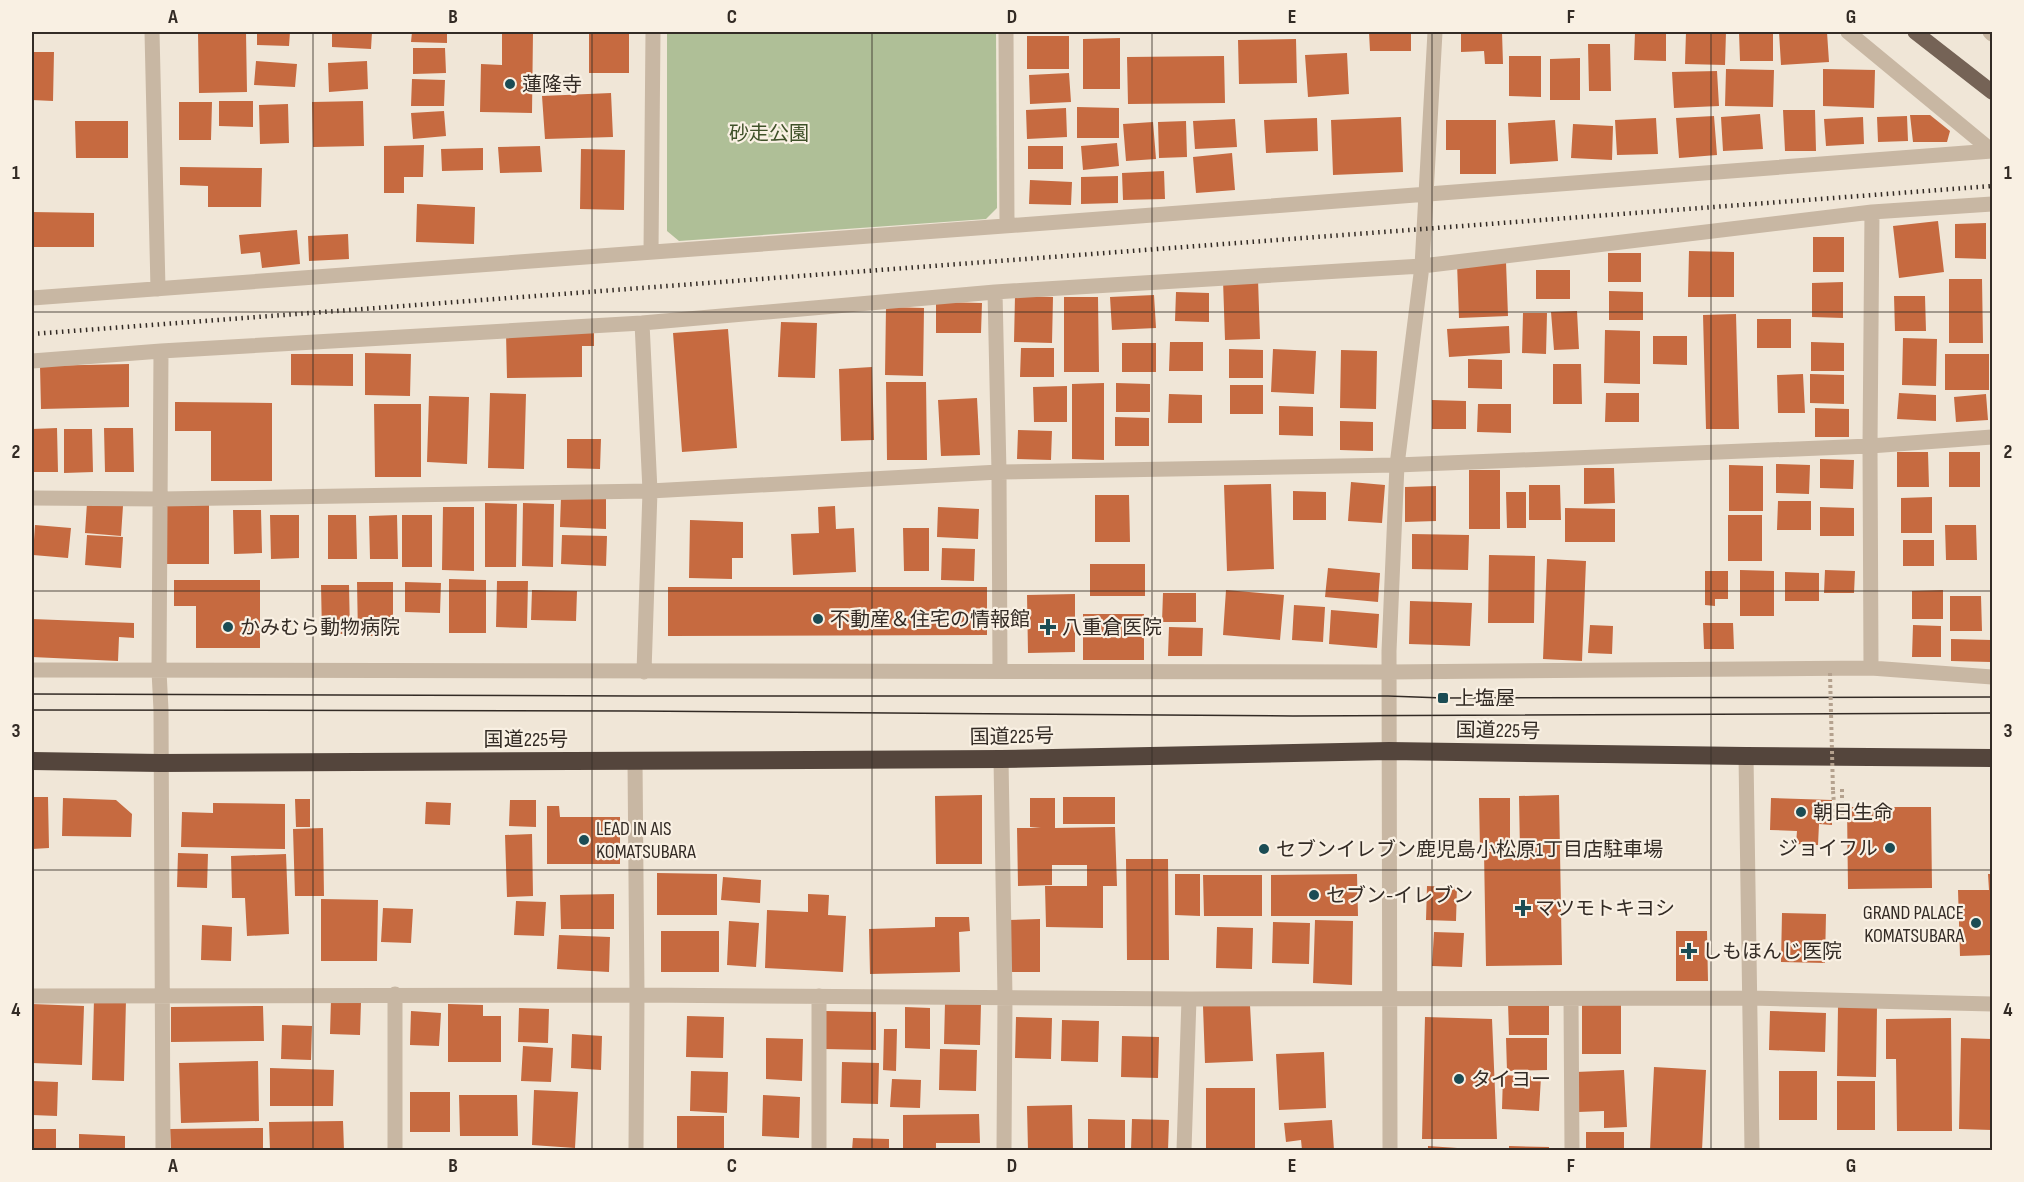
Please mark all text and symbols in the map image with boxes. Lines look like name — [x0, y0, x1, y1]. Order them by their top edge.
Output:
text: A — [167, 5, 178, 29]
text: B — [448, 5, 458, 29]
text: C — [727, 5, 737, 29]
text: D — [1007, 5, 1017, 29]
text: E — [1288, 5, 1296, 29]
text: F — [1567, 5, 1575, 29]
text: G — [1846, 5, 1856, 29]
place label: 蓮隆寺 — [522, 73, 582, 97]
marker: 蓮隆寺 — [503, 77, 517, 91]
park label: 砂走公園 — [729, 122, 809, 146]
text: 1 — [12, 161, 20, 185]
text: 1 — [2004, 161, 2012, 185]
text: 2 — [12, 440, 20, 464]
text: 2 — [2004, 440, 2012, 464]
place label: 不動産＆住宅の情報館 — [830, 608, 1030, 632]
marker: 不動産＆住宅の情報館 — [811, 612, 825, 626]
place label: かみむら動物病院 — [240, 616, 400, 640]
place label: 八重倉医院 — [1062, 616, 1162, 640]
marker: 八重倉医院 — [1039, 618, 1057, 636]
marker: かみむら動物病院 — [221, 620, 235, 634]
place label: 上塩屋 — [1455, 687, 1515, 711]
marker: 上塩屋 — [1436, 691, 1450, 705]
street label: 国道225号 — [1456, 718, 1540, 744]
text: 3 — [12, 719, 21, 743]
text: 3 — [2004, 719, 2013, 743]
street label: 国道225号 — [970, 724, 1054, 750]
street label: 国道225号 — [484, 728, 568, 752]
place label: 朝日生命 — [1813, 801, 1893, 825]
marker: 朝日生命 — [1794, 805, 1808, 819]
place label: LEAD IN AIS KOMATSUBARA — [596, 817, 696, 864]
marker: LEAD IN AIS KOMATSUBARA — [577, 833, 591, 847]
place label: ジョイフル — [1778, 837, 1878, 861]
place label: セブンイレブン鹿児島小松原1丁目店駐車場 — [1276, 838, 1663, 862]
marker: ジョイフル — [1883, 841, 1897, 855]
marker: セブンイレブン鹿児島小松原1丁目店駐車場 — [1257, 842, 1271, 856]
place label: セブン-イレブン — [1326, 884, 1473, 908]
marker: セブン-イレブン — [1307, 888, 1321, 902]
place label: マツモトキヨシ — [1535, 897, 1675, 921]
marker: マツモトキヨシ — [1516, 901, 1530, 915]
place label: GRAND PALACE KOMATSUBARA — [1863, 901, 1964, 948]
marker: GRAND PALACE KOMATSUBARA — [1969, 916, 1983, 930]
place label: しもほんじ医院 — [1702, 940, 1842, 964]
marker: しもほんじ医院 — [1680, 942, 1698, 960]
text: 4 — [11, 998, 21, 1022]
text: 4 — [2003, 998, 2013, 1022]
place label: タイヨー — [1471, 1068, 1551, 1092]
marker: タイヨー — [1452, 1072, 1466, 1086]
text: A — [167, 1154, 178, 1178]
text: B — [448, 1154, 458, 1178]
text: C — [727, 1154, 737, 1178]
text: D — [1007, 1154, 1017, 1178]
text: E — [1288, 1154, 1296, 1178]
text: F — [1567, 1154, 1575, 1178]
text: G — [1846, 1154, 1856, 1178]

